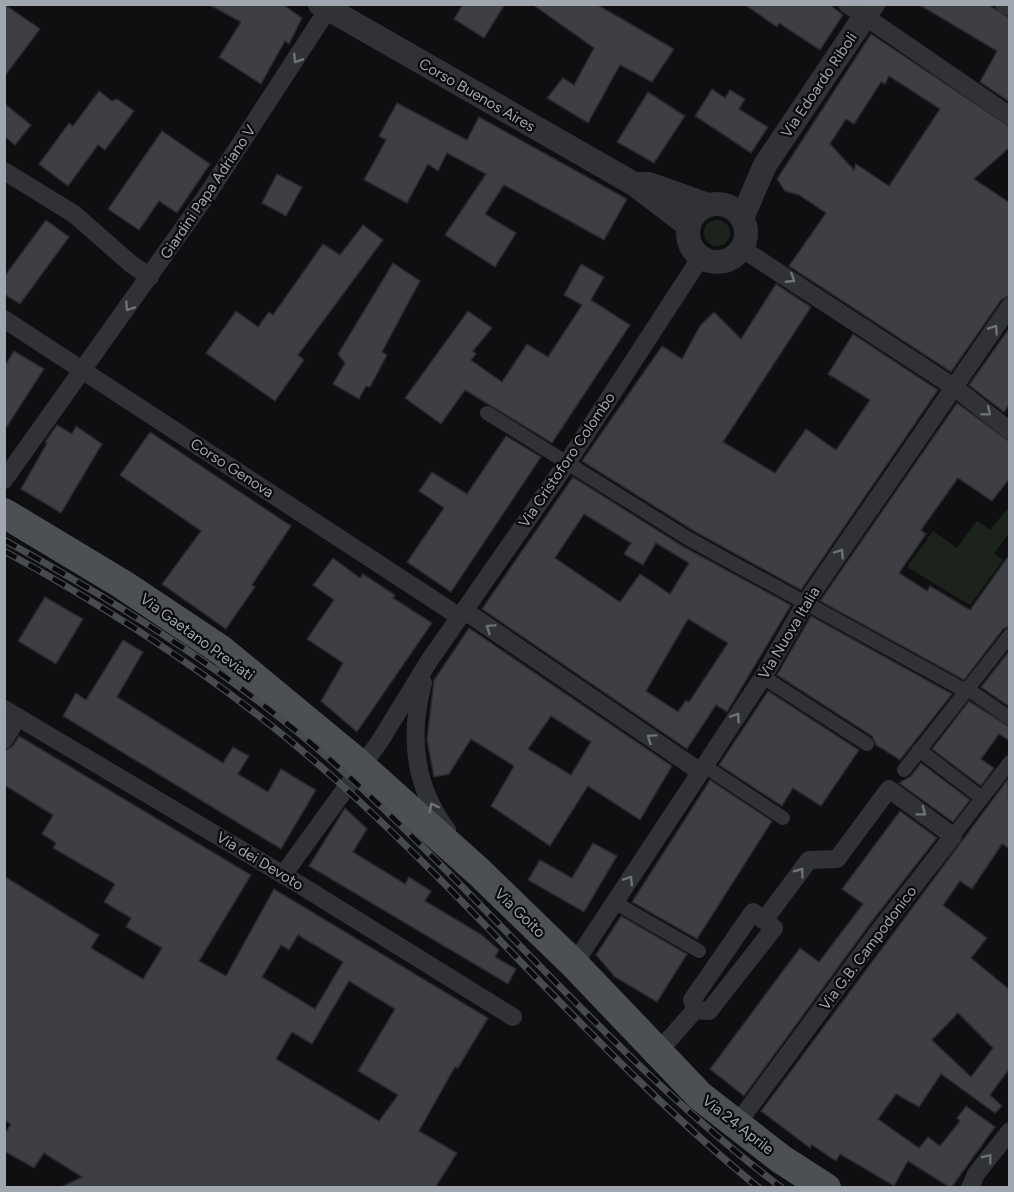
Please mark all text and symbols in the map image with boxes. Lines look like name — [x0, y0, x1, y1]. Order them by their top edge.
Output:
street label: Via Edoardo Riboli — [777, 29, 861, 141]
one-way arrow — [293, 52, 304, 63]
street label: Corso Buenos Aires — [416, 54, 538, 136]
street label: Giardini Papa Adriano V — [156, 121, 260, 263]
one-way arrow — [785, 271, 796, 282]
one-way arrow — [125, 300, 136, 311]
one-way arrow — [987, 325, 998, 336]
street label: Via Cristoforo Colombo — [515, 389, 619, 531]
one-way arrow — [980, 405, 991, 416]
street label: Corso Genova — [187, 434, 277, 502]
one-way arrow — [833, 548, 844, 559]
street label: Via Nuova Italia — [754, 584, 824, 682]
street label: Via Gaetano Previati — [137, 590, 257, 684]
one-way arrow — [486, 624, 497, 635]
one-way arrow — [729, 713, 740, 724]
one-way arrow — [646, 734, 657, 745]
one-way arrow — [428, 803, 440, 814]
one-way arrow — [915, 805, 926, 816]
street label: Via dei Devoto — [213, 828, 307, 894]
one-way arrow — [792, 868, 803, 879]
one-way arrow — [622, 876, 633, 887]
street label: Via G.B. Campodonico — [815, 882, 921, 1014]
street label: Via Goito — [491, 885, 549, 942]
street label: Via 24 Aprile — [699, 1092, 777, 1158]
one-way arrow — [980, 1154, 991, 1165]

